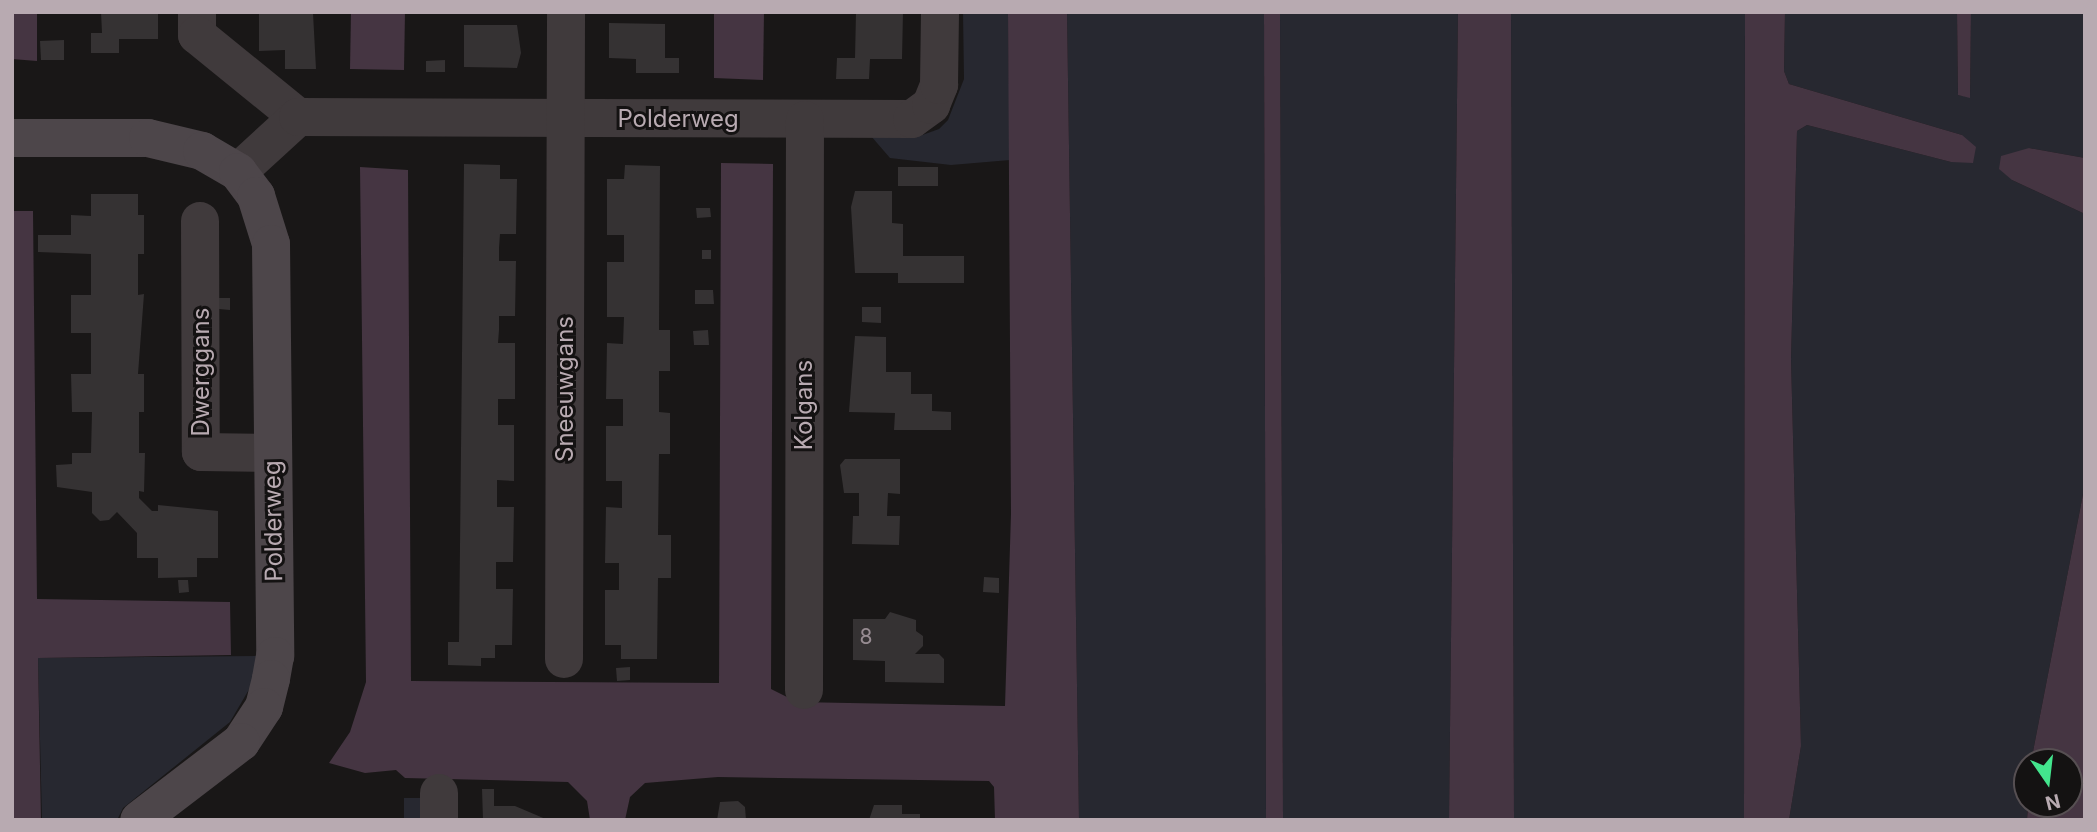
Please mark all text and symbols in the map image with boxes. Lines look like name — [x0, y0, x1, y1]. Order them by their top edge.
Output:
street label: Polderweg — [617, 105, 739, 133]
street label: Dwerggans — [187, 308, 215, 436]
street label: Sneeuwgans — [551, 316, 579, 462]
street label: Kolgans — [790, 360, 818, 450]
street label: Polderweg — [258, 460, 288, 582]
house number: 8 — [860, 624, 872, 650]
north arrow — [2013, 748, 2083, 818]
text: N — [2043, 789, 2063, 815]

